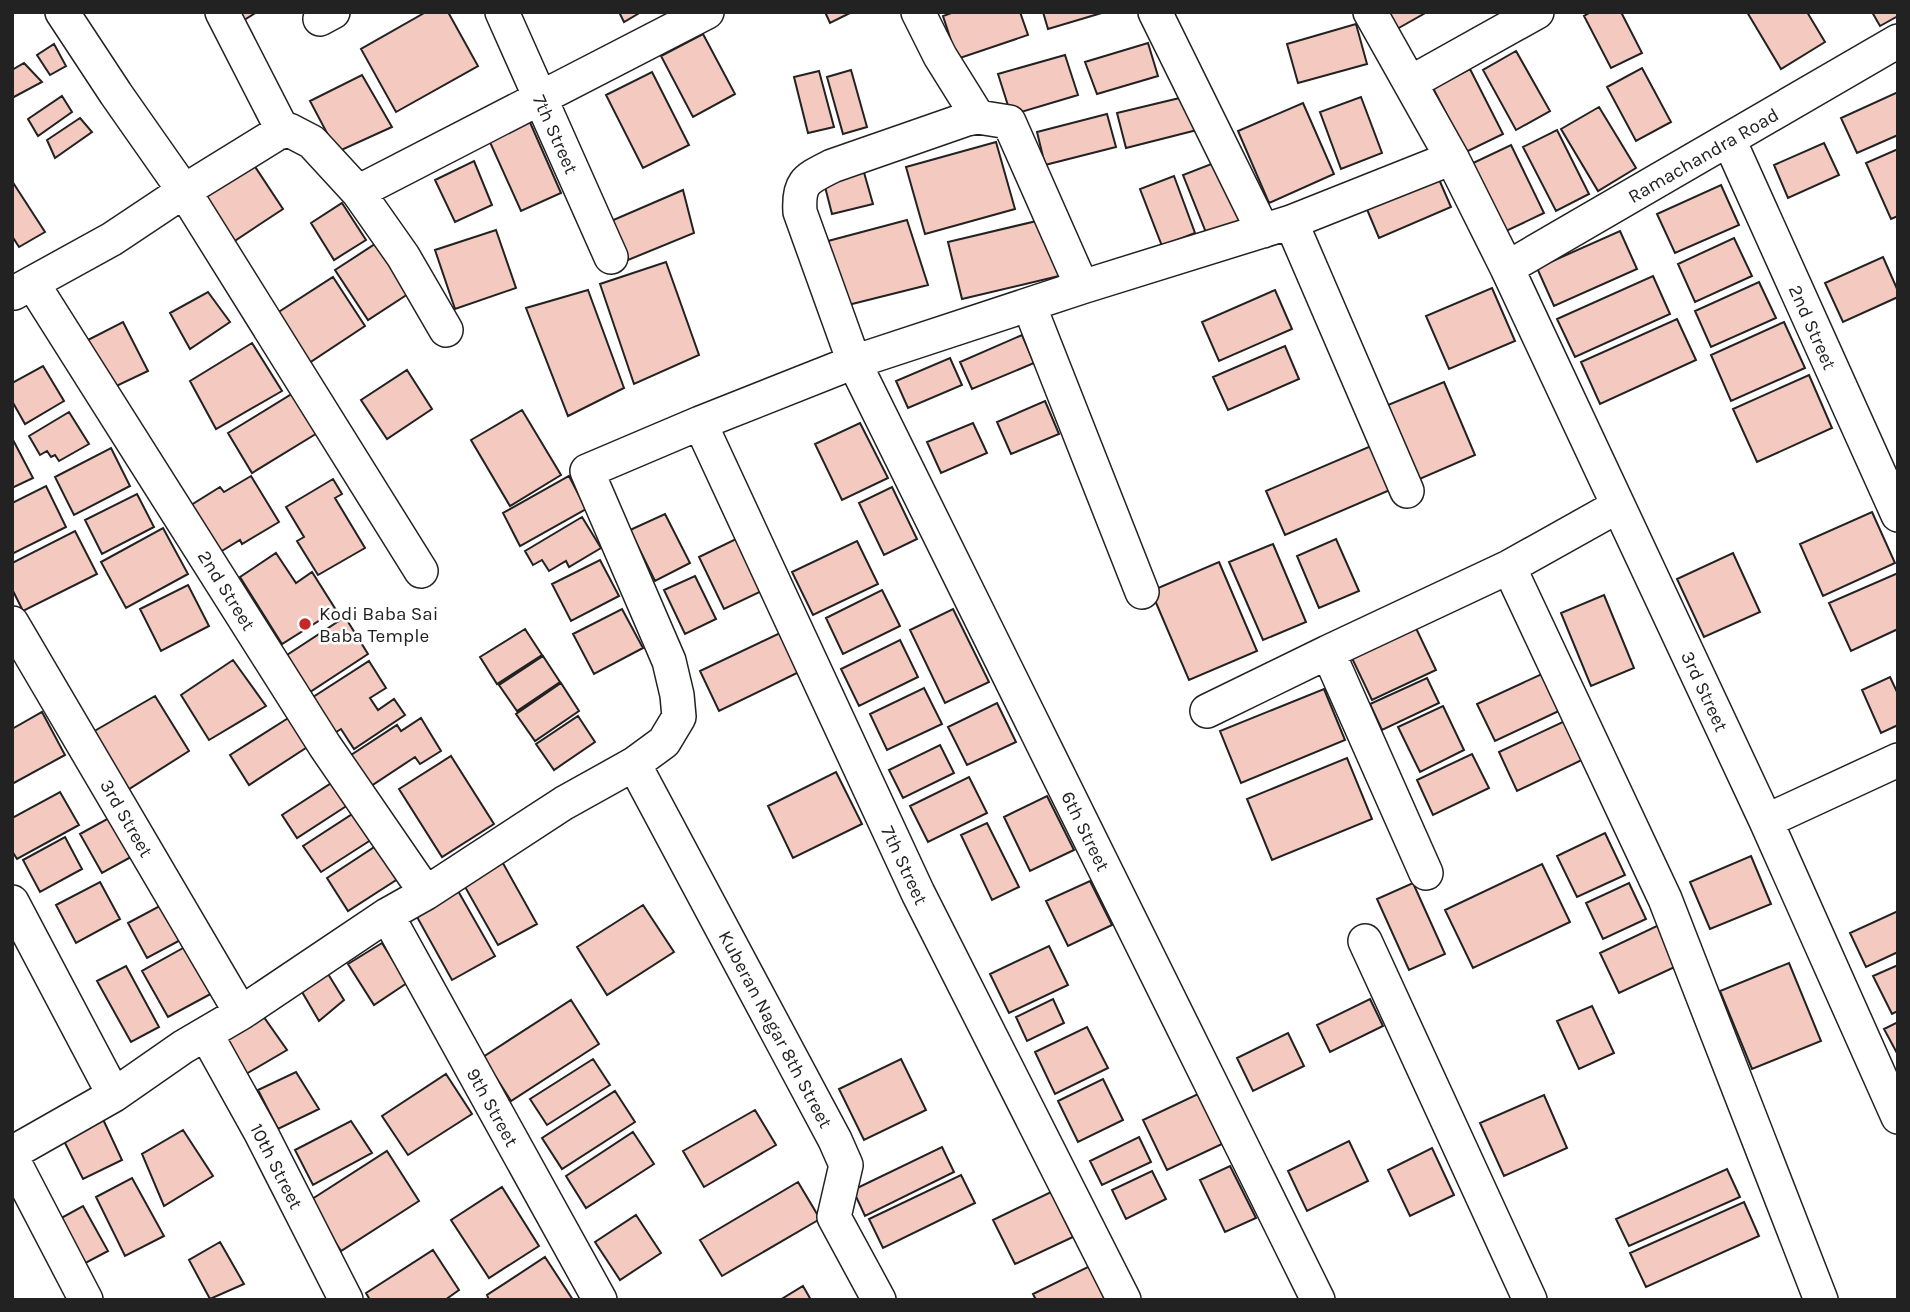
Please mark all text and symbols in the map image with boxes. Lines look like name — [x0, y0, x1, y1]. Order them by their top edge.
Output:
street label: 7th Street — [528, 91, 582, 177]
street label: Ramachandra Road — [1624, 104, 1783, 208]
street label: 2nd Street — [1784, 282, 1841, 373]
street label: 2nd Street — [193, 546, 259, 635]
place label: Kodi Baba Sai Baba Temple — [319, 603, 438, 647]
marker: Kodi Baba Sai Baba Temple — [297, 616, 313, 632]
street label: 3rd Street — [1676, 648, 1732, 735]
street label: 3rd Street — [95, 776, 157, 861]
street label: 6th Street — [1056, 788, 1114, 875]
street label: 7th Street — [876, 823, 932, 908]
street label: Kuberan Nagar 8th Street — [714, 927, 837, 1132]
street label: 9th Street — [462, 1064, 523, 1151]
street label: 10th Street — [245, 1120, 307, 1213]

